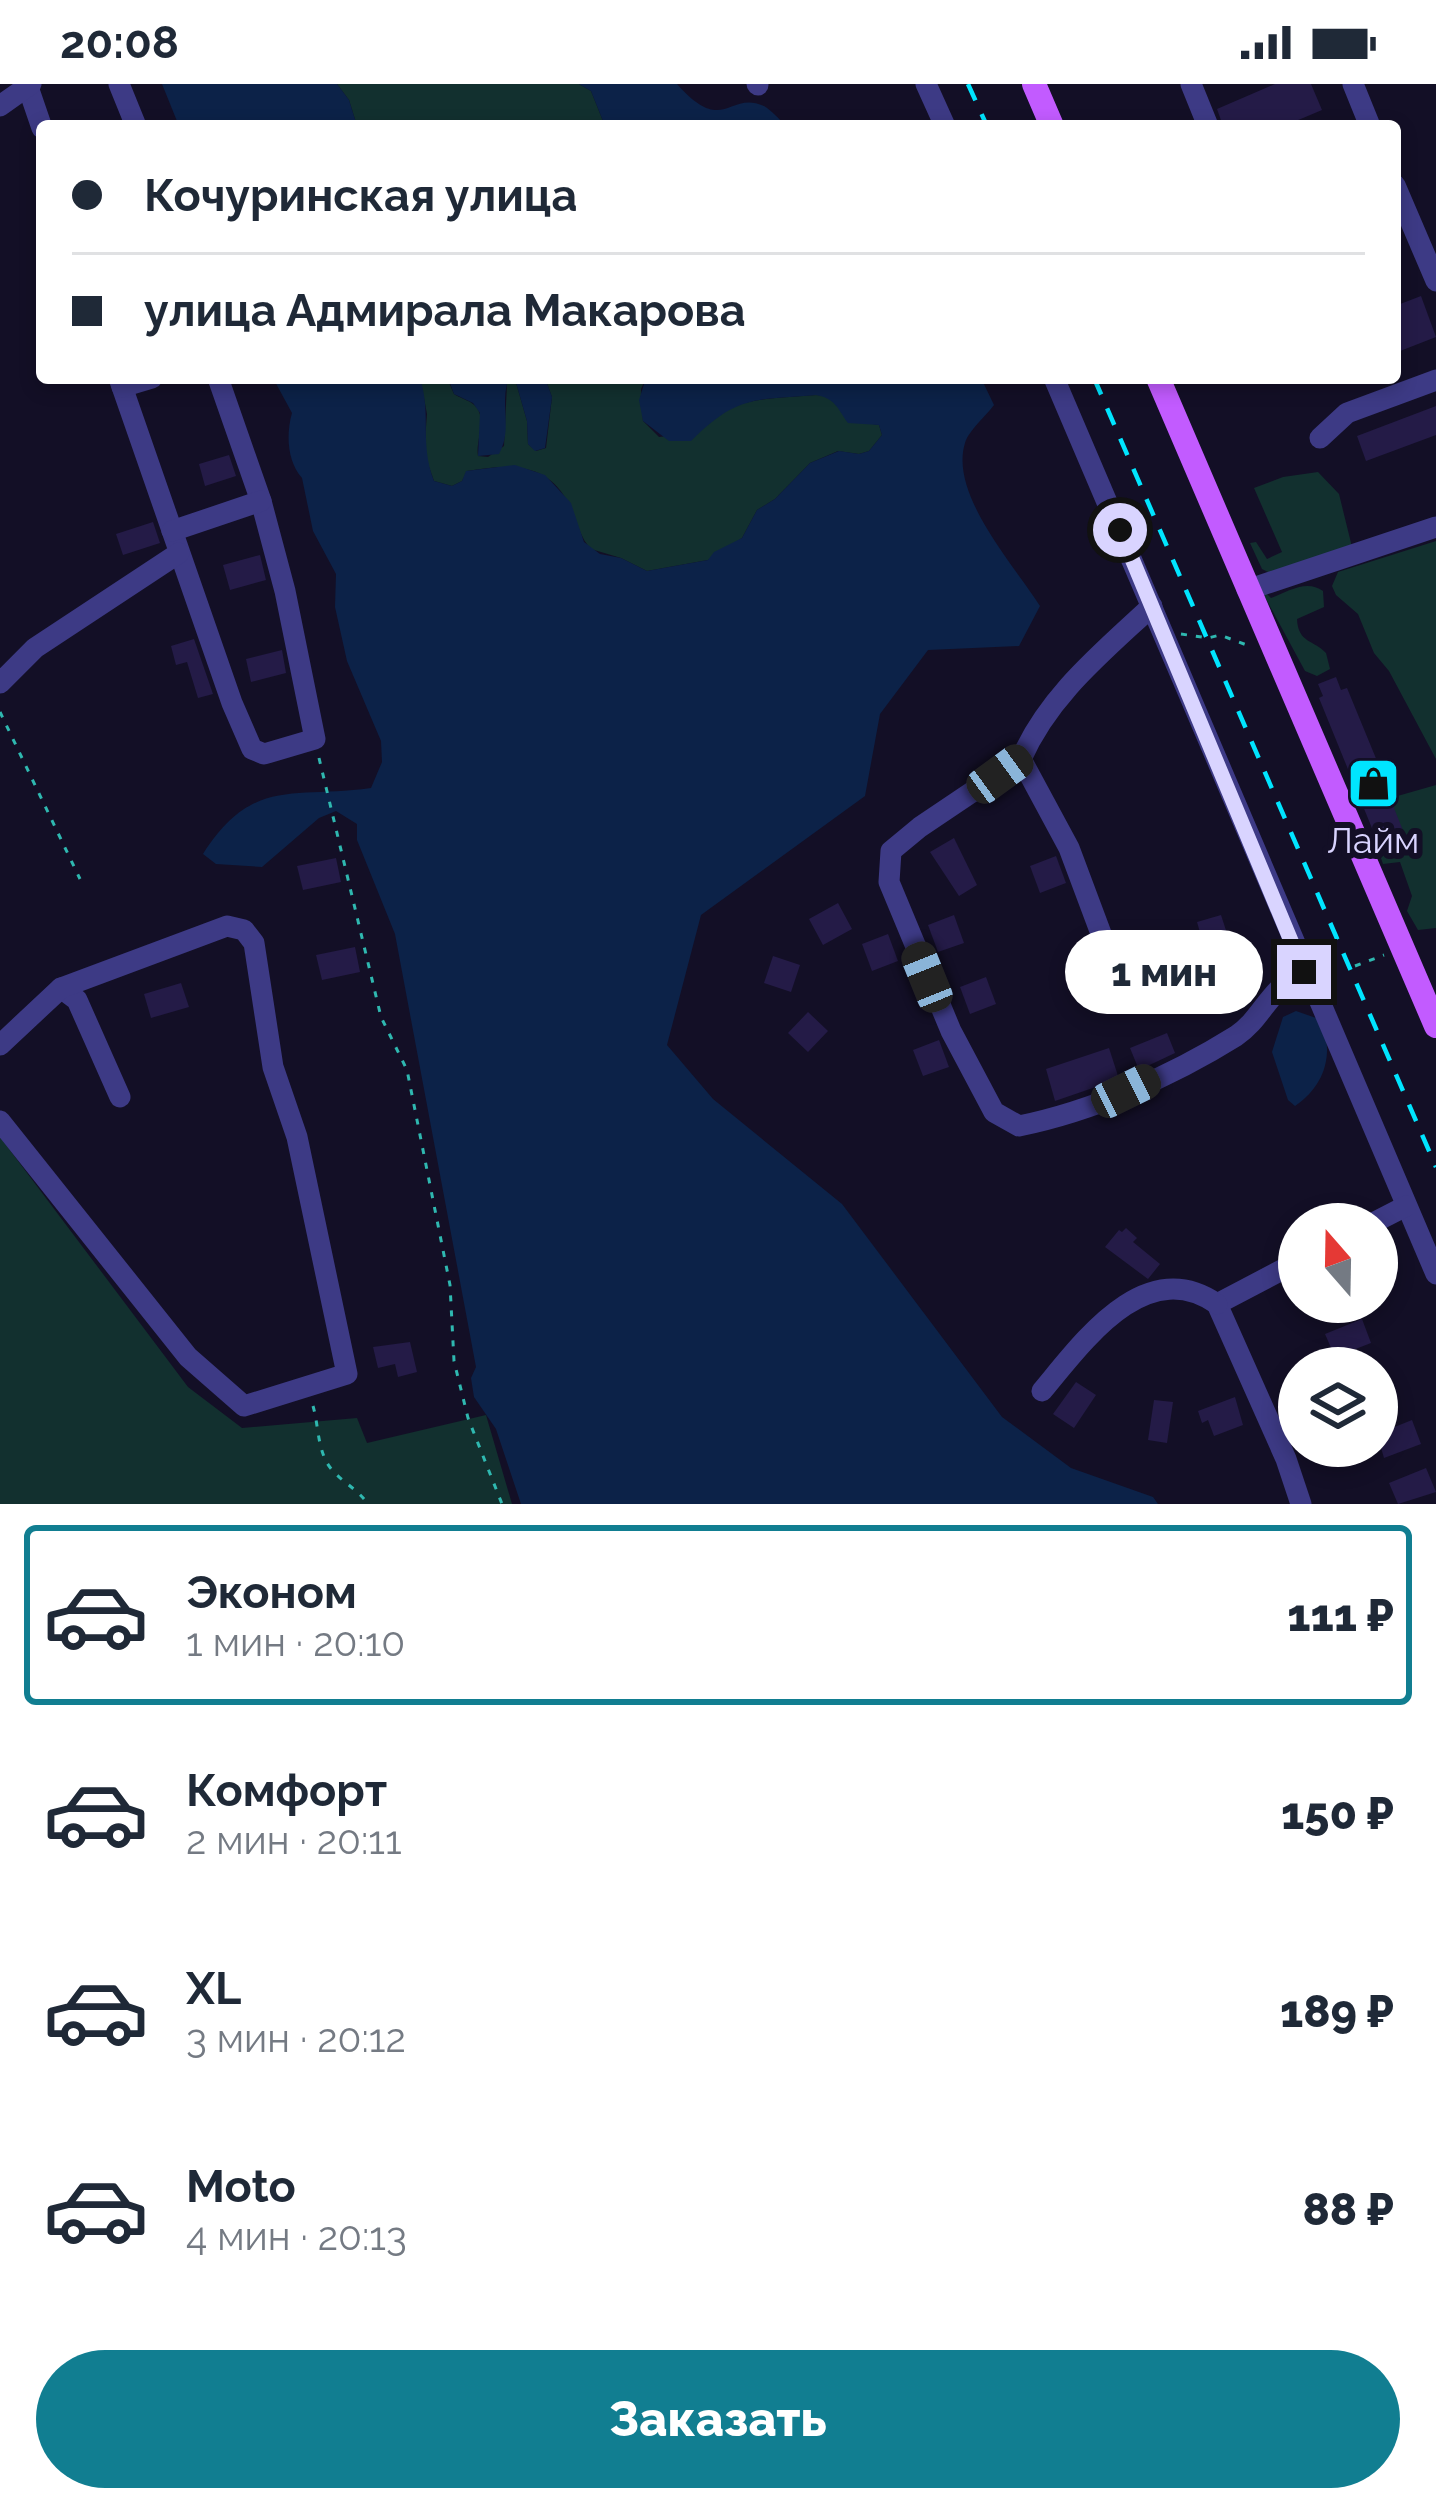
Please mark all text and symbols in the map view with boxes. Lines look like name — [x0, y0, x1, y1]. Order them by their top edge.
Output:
text: 20:08 — [60, 16, 179, 69]
text: Кочуринская улица — [144, 169, 577, 222]
text: улица Адмирала Макарова — [144, 284, 746, 337]
route start — [1093, 503, 1147, 557]
car — [960, 738, 1040, 810]
shop icon: Лайм — [1345, 756, 1401, 812]
place label: Лайм — [1327, 819, 1419, 861]
callout: 1 мин — [1064, 930, 1262, 1014]
car — [897, 937, 957, 1017]
route end — [1277, 945, 1331, 999]
text: 1 мин — [1111, 949, 1217, 995]
car — [1086, 1059, 1166, 1123]
north arrow — [1278, 1203, 1398, 1323]
map controls — [1278, 1203, 1398, 1467]
button: layers — [1278, 1347, 1398, 1467]
icon: car — [42, 1561, 150, 1669]
text: Эконом — [186, 1566, 357, 1619]
text: 111 ₽ — [1287, 1589, 1394, 1642]
text: 1 мин · 20:10 — [186, 1619, 405, 1665]
icon: car — [42, 1759, 150, 1867]
text: Комфорт — [186, 1764, 387, 1817]
text: 150 ₽ — [1281, 1787, 1394, 1840]
text: 2 мин · 20:11 — [186, 1817, 402, 1863]
icon: car — [42, 1957, 150, 2065]
text: XL — [186, 1962, 241, 2015]
text: 189 ₽ — [1280, 1985, 1394, 2038]
text: 3 мин · 20:12 — [186, 2015, 406, 2061]
icon: car — [42, 2155, 150, 2263]
text: Moto — [186, 2160, 296, 2213]
text: 88 ₽ — [1302, 2183, 1394, 2236]
text: 4 мин · 20:13 — [186, 2213, 407, 2259]
button: Заказать — [36, 2350, 1400, 2488]

